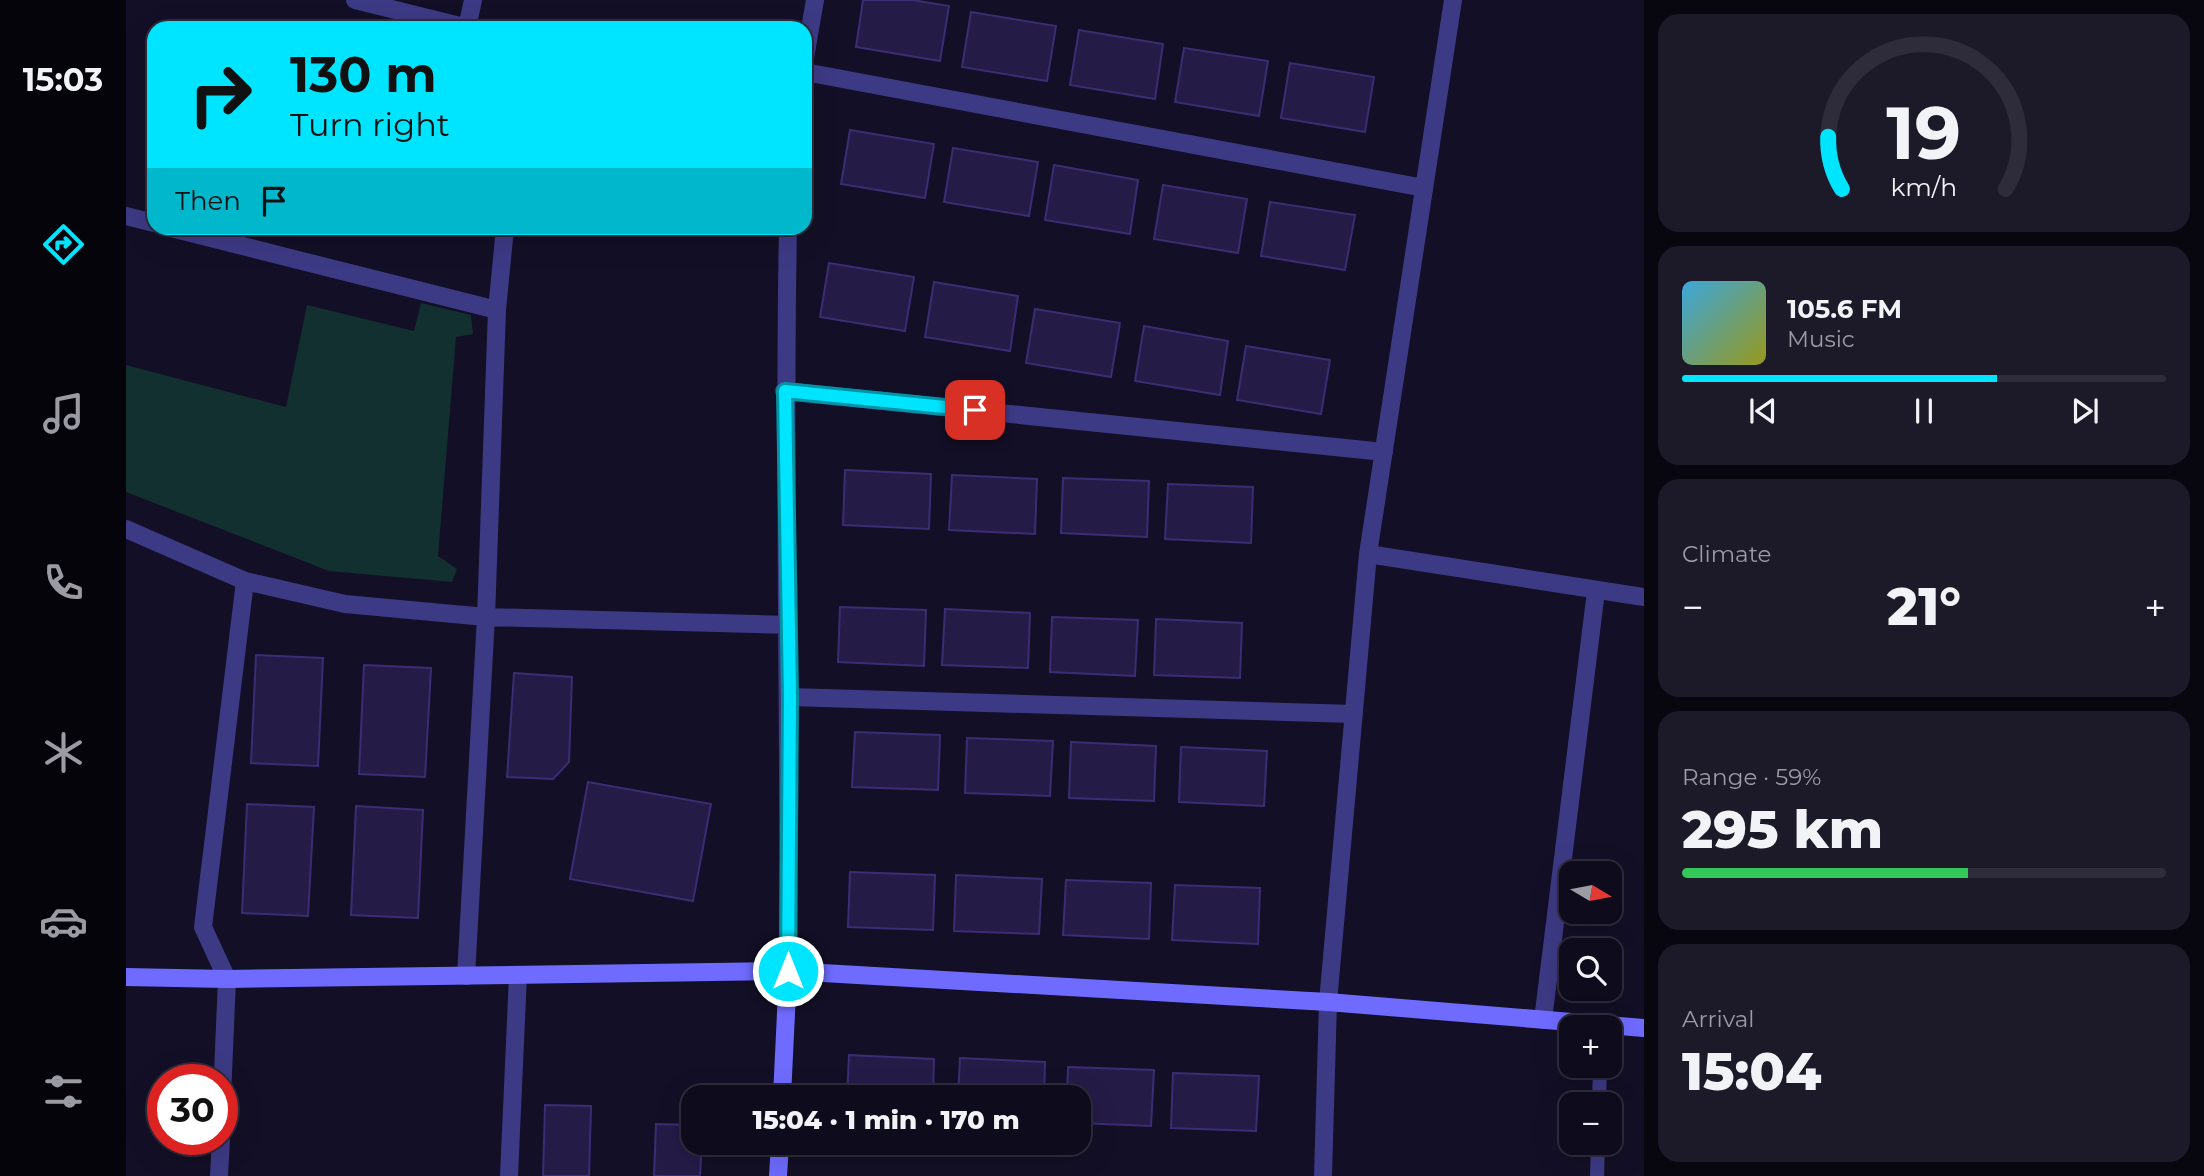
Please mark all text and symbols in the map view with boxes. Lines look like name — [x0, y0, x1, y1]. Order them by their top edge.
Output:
text: 130 m — [290, 45, 437, 104]
icon: right — [175, 49, 266, 140]
text: 15:03 — [23, 60, 103, 99]
text: 19 — [1887, 90, 1961, 178]
text: Turn right — [290, 105, 450, 144]
text: km/h — [1891, 172, 1957, 202]
icon: arrive — [255, 182, 293, 220]
text: Then — [175, 185, 241, 217]
icon: directions — [39, 220, 88, 269]
text: 105.6 FM — [1787, 293, 1902, 325]
text: Music — [1787, 325, 1855, 353]
pin — [945, 380, 1005, 440]
icon: music — [39, 389, 88, 438]
icon: arrive — [956, 391, 994, 429]
icon: previous — [1744, 392, 1782, 430]
icon: pause — [1905, 392, 1943, 430]
icon: next — [2066, 392, 2104, 430]
text: Climate — [1682, 540, 1771, 568]
icon: phone — [39, 558, 88, 607]
text: 21° — [1887, 575, 1961, 638]
text: − — [1682, 584, 1704, 631]
text: + — [2144, 584, 2166, 631]
icon: climate — [39, 728, 88, 777]
text: Range · 59% — [1682, 763, 1821, 791]
text: 295 km — [1682, 798, 1883, 861]
north arrow — [1559, 861, 1622, 924]
map controls — [1559, 861, 1622, 1155]
icon: car — [39, 897, 88, 946]
position arrow — [751, 934, 825, 1008]
button: search — [1559, 938, 1622, 1001]
text: Arrival — [1682, 1005, 1755, 1033]
button: + — [1559, 1015, 1622, 1078]
text: 15:04 — [1682, 1040, 1821, 1103]
speed limit sign: 30 — [147, 1064, 238, 1155]
icon: filters — [39, 1067, 88, 1116]
button: − — [1559, 1092, 1622, 1155]
text: 15:04 · 1 min · 170 m — [752, 1104, 1020, 1136]

